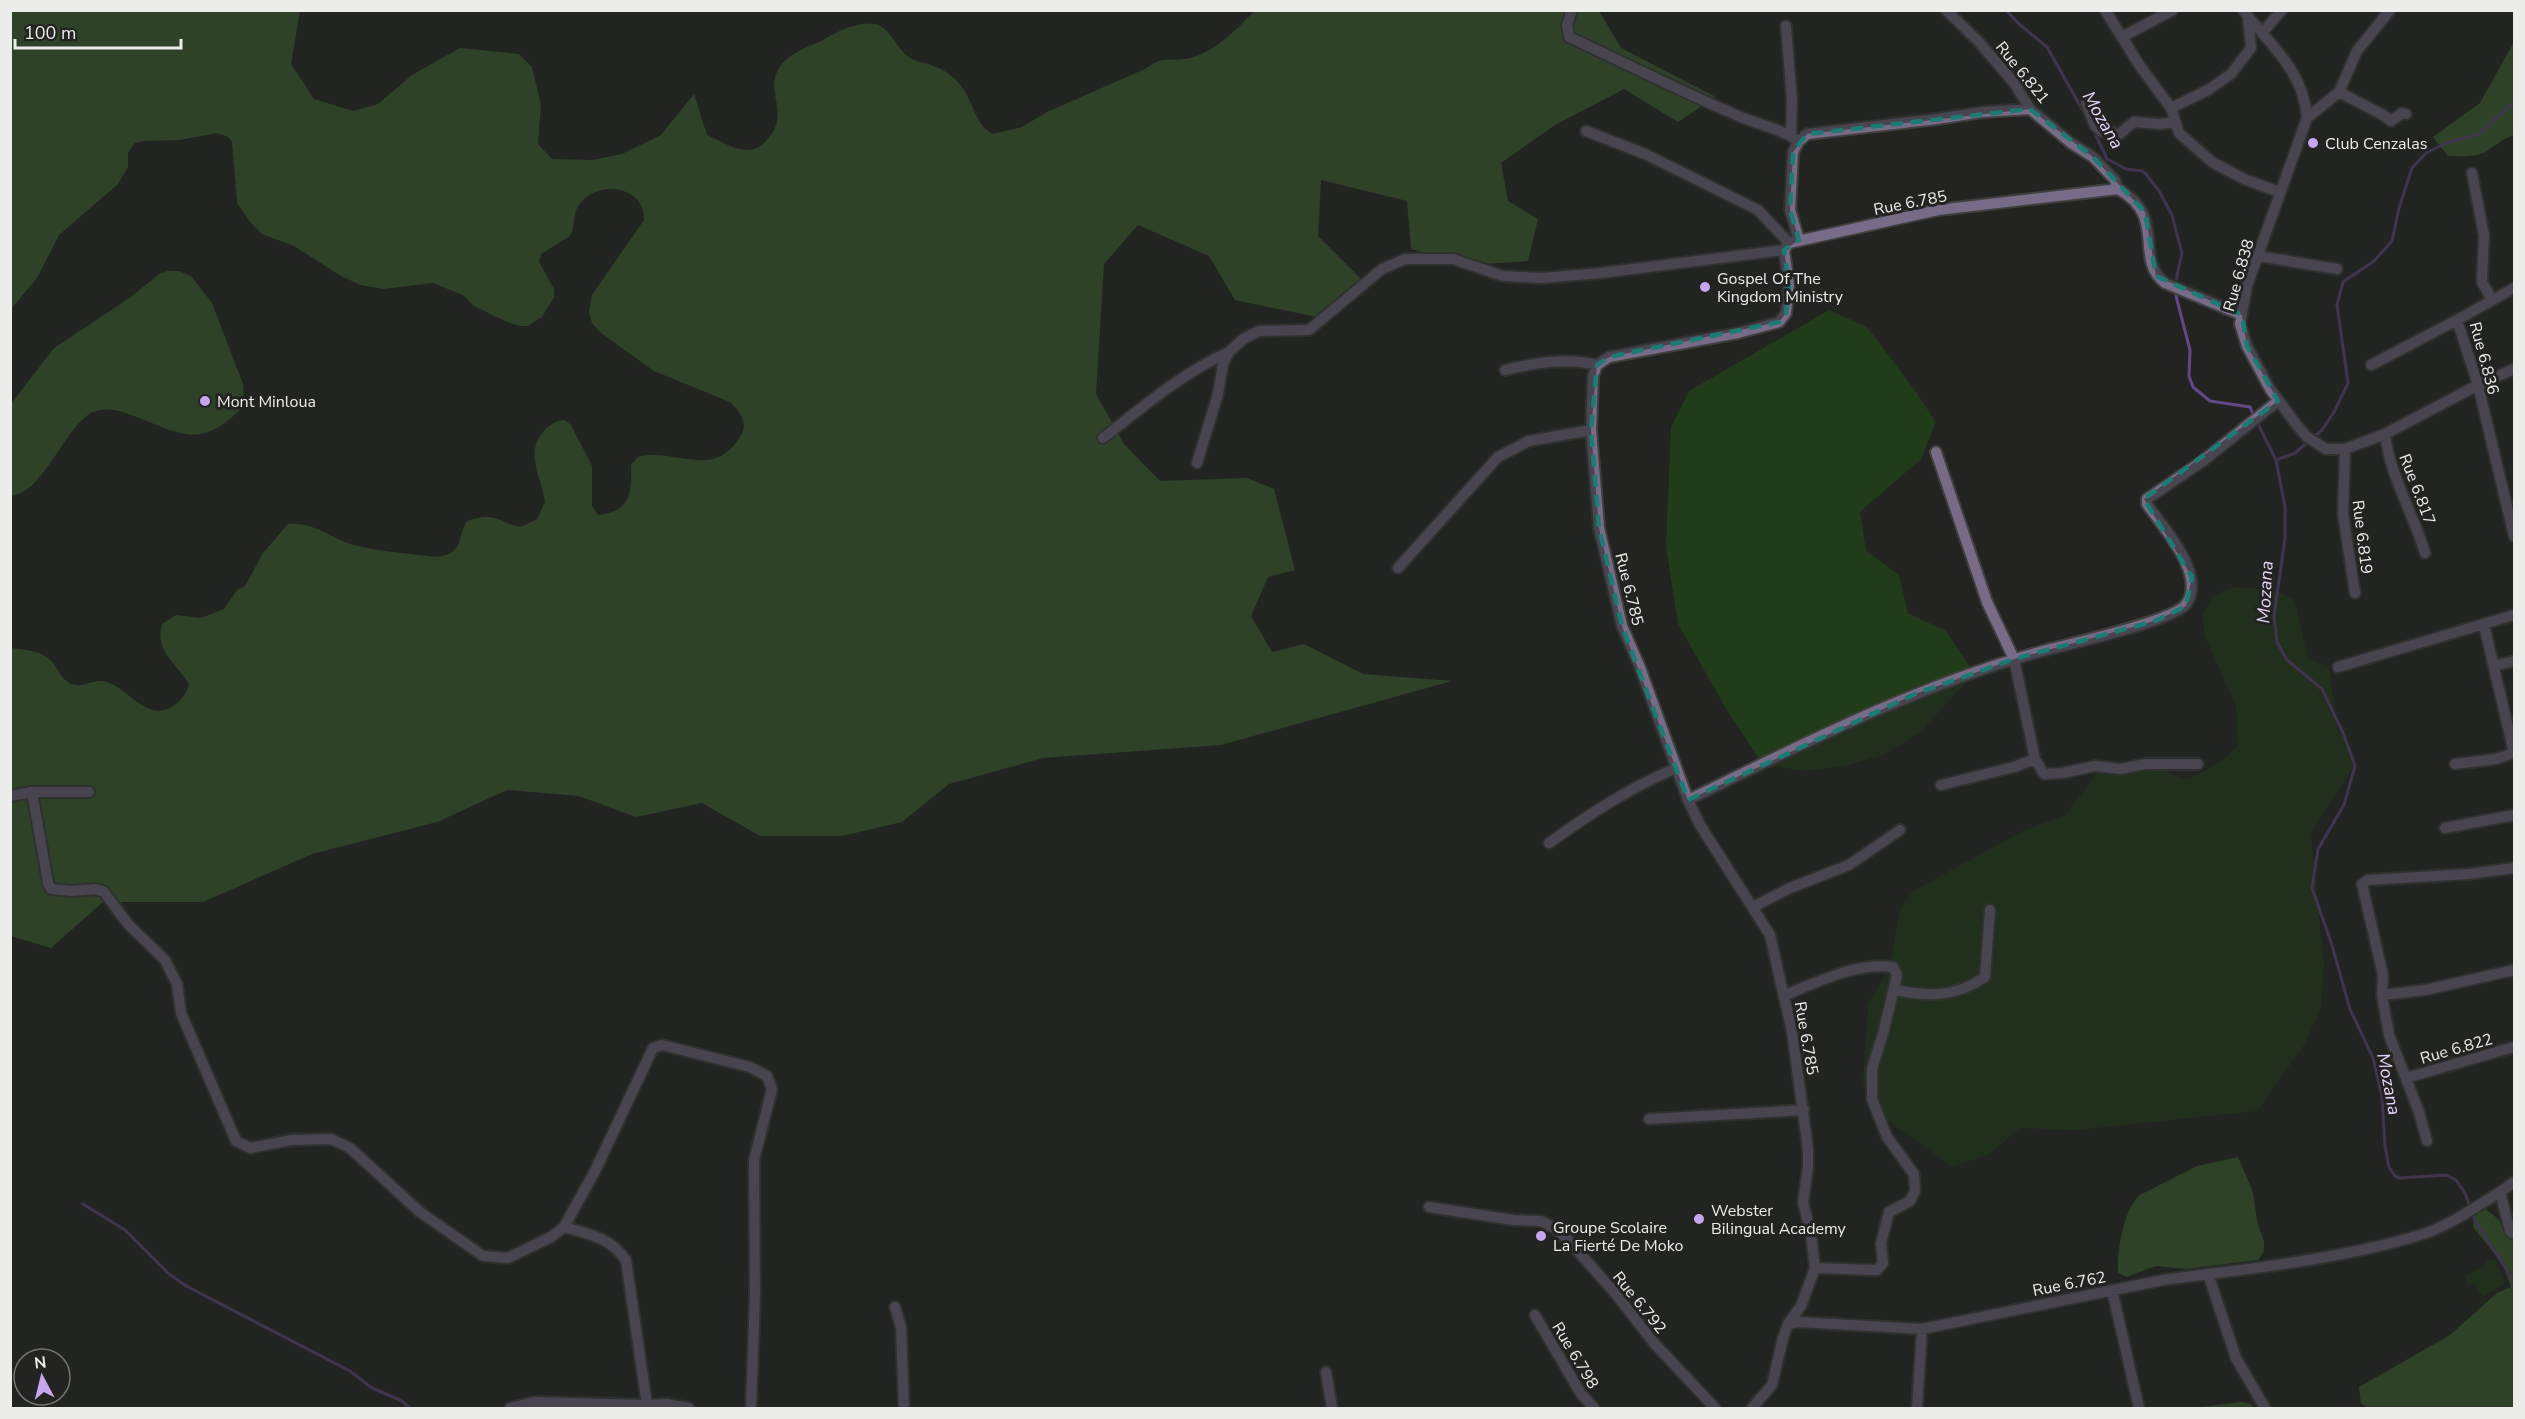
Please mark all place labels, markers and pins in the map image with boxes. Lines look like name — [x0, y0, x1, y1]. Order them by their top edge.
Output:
place label: Club Cenzalas — [2325, 133, 2427, 155]
marker: Club Cenzalas — [2306, 136, 2320, 150]
place label: Gospel Of The Kingdom Ministry — [1717, 268, 1844, 308]
marker: Gospel Of The Kingdom Ministry — [1698, 280, 1712, 294]
place label: Mont Minloua — [217, 391, 316, 413]
marker: Mont Minloua — [198, 394, 212, 408]
place label: Webster Bilingual Academy — [1711, 1200, 1847, 1240]
marker: Webster Bilingual Academy — [1692, 1212, 1706, 1226]
place label: Groupe Scolaire La Fierté De Moko — [1553, 1217, 1683, 1257]
marker: Groupe Scolaire La Fierté De Moko — [1534, 1229, 1548, 1243]

